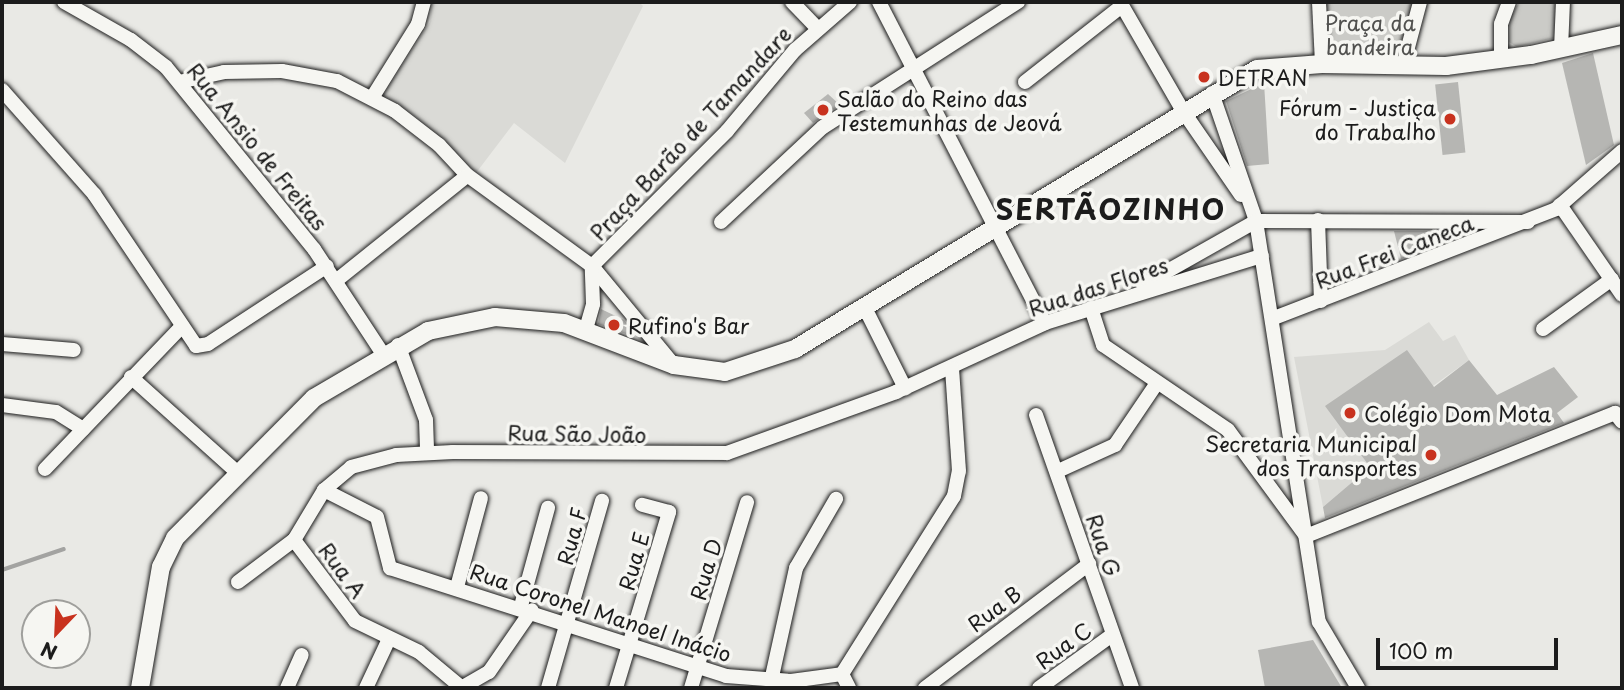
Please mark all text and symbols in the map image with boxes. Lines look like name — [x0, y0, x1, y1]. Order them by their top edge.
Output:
park label: Praça da bandeira — [1324, 9, 1416, 59]
street label: Praça Barão de Tamandare — [585, 22, 795, 244]
street label: Rua Ansio de Freitas — [182, 57, 334, 235]
place label: DETRAN — [1218, 64, 1308, 90]
marker: DETRAN — [1196, 69, 1212, 85]
place label: Salão do Reino das Testemunhas de Jeová — [837, 85, 1063, 135]
place label: Fórum - Justiça do Trabalho — [1276, 94, 1436, 144]
marker: Salão do Reino das Testemunhas de Jeová — [815, 102, 831, 118]
marker: Fórum - Justiça do Trabalho — [1442, 111, 1458, 127]
district label: SERTÃOZINHO — [997, 192, 1225, 226]
street label: Rua Frei Caneca — [1311, 209, 1477, 293]
street label: Rua das Flores — [1024, 251, 1172, 321]
place label: Rufino's Bar — [628, 312, 750, 338]
marker: Rufino's Bar — [606, 317, 622, 333]
place label: Colégio Dom Mota — [1364, 400, 1551, 426]
marker: Colégio Dom Mota — [1342, 405, 1358, 421]
street label: Rua São João — [507, 419, 647, 447]
place label: Secretaria Municipal dos Transportes — [1204, 430, 1417, 480]
marker: Secretaria Municipal dos Transportes — [1423, 447, 1439, 463]
street label: Rua F — [551, 504, 591, 568]
street label: Rua G — [1082, 510, 1126, 580]
street label: Rua E — [613, 529, 653, 593]
street label: Rua D — [684, 535, 726, 603]
street label: Rua A — [314, 537, 372, 603]
street label: Rua Coronel Manoel Inácio — [467, 558, 735, 666]
street label: Rua B — [962, 580, 1026, 636]
north arrow — [21, 599, 91, 669]
street label: Rua C — [1030, 616, 1096, 674]
scale bar — [1379, 624, 1561, 668]
text: 100 m — [1389, 634, 1453, 666]
text: N — [36, 636, 61, 667]

